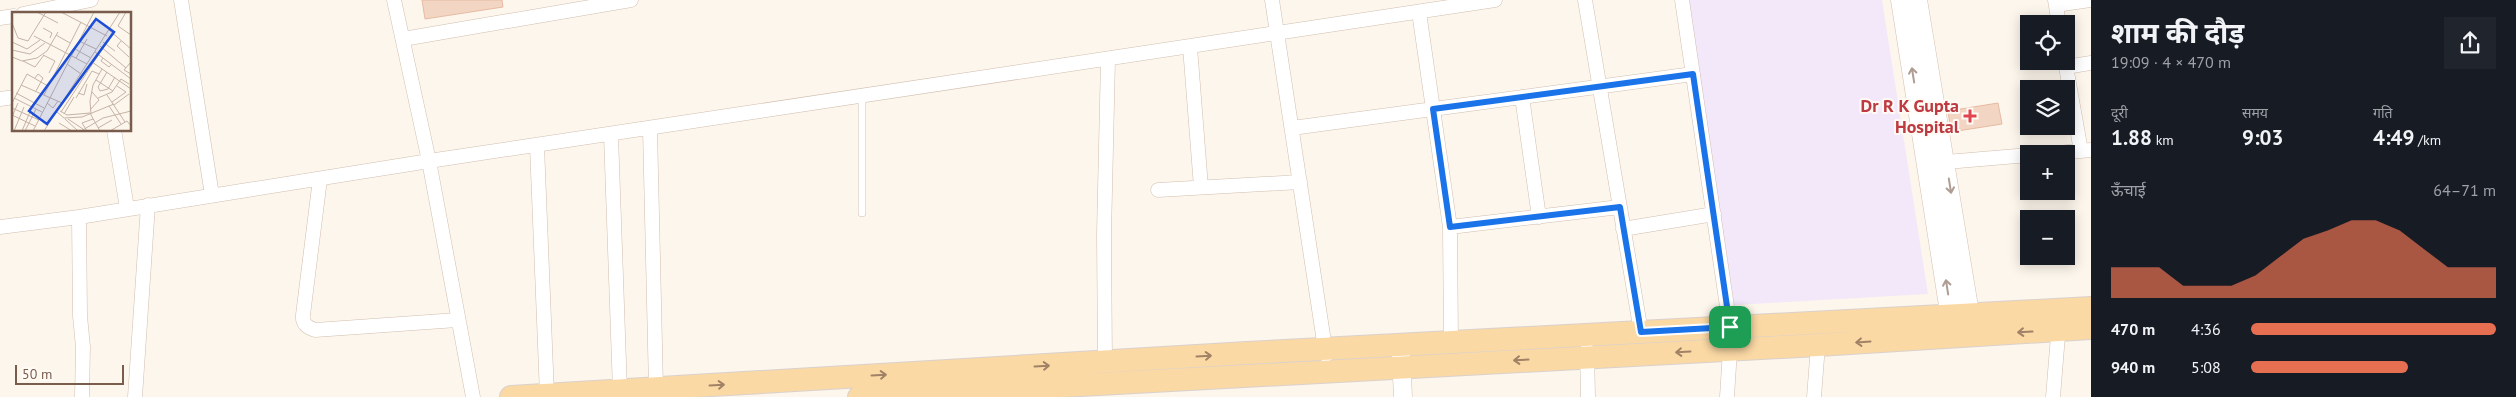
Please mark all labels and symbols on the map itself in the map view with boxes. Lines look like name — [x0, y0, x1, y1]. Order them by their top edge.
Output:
inset map — [12, 12, 131, 131]
one-way arrow — [1908, 67, 1918, 83]
place label: Dr R K Gupta Hospital — [1861, 94, 1960, 138]
marker: Dr R K Gupta Hospital — [1963, 109, 1977, 123]
one-way arrow — [1945, 178, 1955, 194]
one-way arrow — [1942, 280, 1952, 296]
pin — [1709, 306, 1751, 348]
one-way arrow — [2017, 327, 2033, 336]
one-way arrow — [1855, 337, 1871, 347]
one-way arrow — [1675, 347, 1691, 356]
one-way arrow — [1196, 351, 1212, 360]
one-way arrow — [1513, 356, 1529, 365]
one-way arrow — [1033, 361, 1049, 370]
scale bar — [15, 362, 124, 385]
one-way arrow — [871, 371, 887, 380]
one-way arrow — [709, 380, 725, 389]

